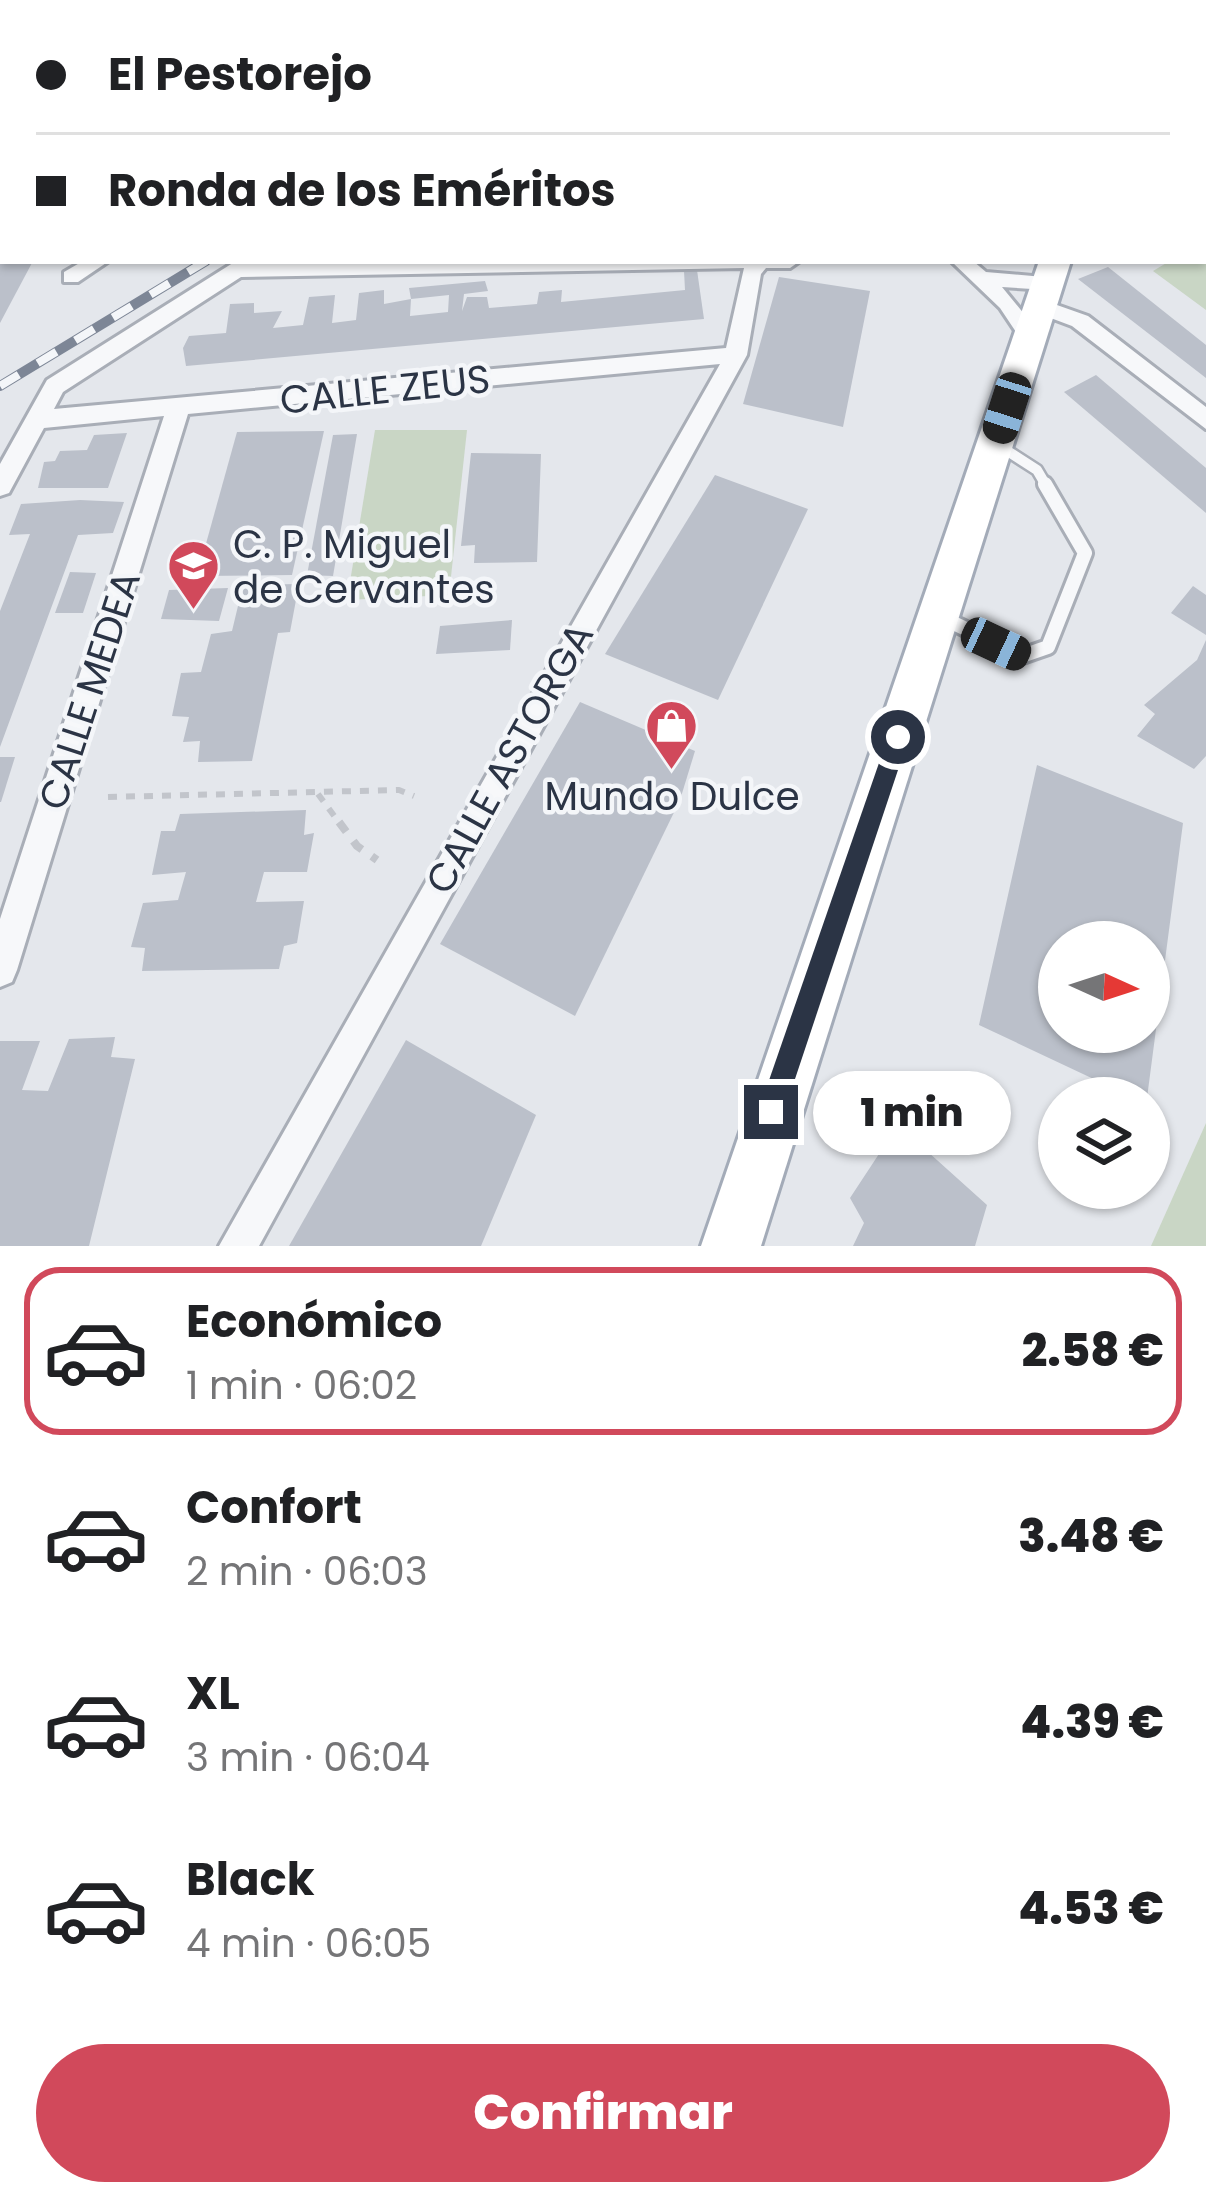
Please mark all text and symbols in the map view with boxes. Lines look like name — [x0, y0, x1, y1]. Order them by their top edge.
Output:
text: El Pestorejo — [108, 43, 372, 106]
text: Ronda de los Eméritos — [108, 159, 616, 222]
street label: CALLE ZEUS — [277, 351, 493, 428]
car — [979, 368, 1035, 448]
place label: C. P. Miguel de Cervantes — [233, 517, 495, 617]
school or university icon: C. P. Miguel de Cervantes — [166, 538, 222, 612]
street label: CALLE MEDEA — [25, 564, 154, 817]
car — [956, 612, 1036, 676]
street label: CALLE ASTORGA — [412, 613, 607, 904]
shop icon: Mundo Dulce — [644, 698, 700, 772]
route start — [871, 710, 925, 764]
place label: Mundo Dulce — [544, 769, 800, 824]
north arrow — [1038, 921, 1170, 1053]
map controls — [1038, 921, 1170, 1209]
callout: 1 min — [813, 1070, 1011, 1154]
button: layers — [1038, 1077, 1170, 1209]
route end — [744, 1085, 798, 1139]
text: 1 min — [861, 1085, 963, 1140]
text: Económico — [186, 1290, 442, 1353]
icon: car — [42, 1297, 150, 1405]
text: 2.58 € — [1022, 1319, 1164, 1382]
text: 1 min · 06:02 — [186, 1358, 417, 1413]
text: Confort — [186, 1476, 362, 1539]
icon: car — [42, 1483, 150, 1591]
text: 3.48 € — [1018, 1505, 1164, 1568]
text: 2 min · 06:03 — [186, 1544, 428, 1599]
text: XL — [186, 1662, 240, 1725]
icon: car — [42, 1669, 150, 1777]
text: 4.39 € — [1020, 1691, 1164, 1754]
text: 3 min · 06:04 — [186, 1730, 430, 1785]
text: Black — [186, 1848, 315, 1911]
icon: car — [42, 1855, 150, 1963]
text: 4.53 € — [1018, 1877, 1164, 1940]
text: 4 min · 06:05 — [186, 1916, 431, 1971]
button: Confirmar — [36, 2044, 1170, 2182]

